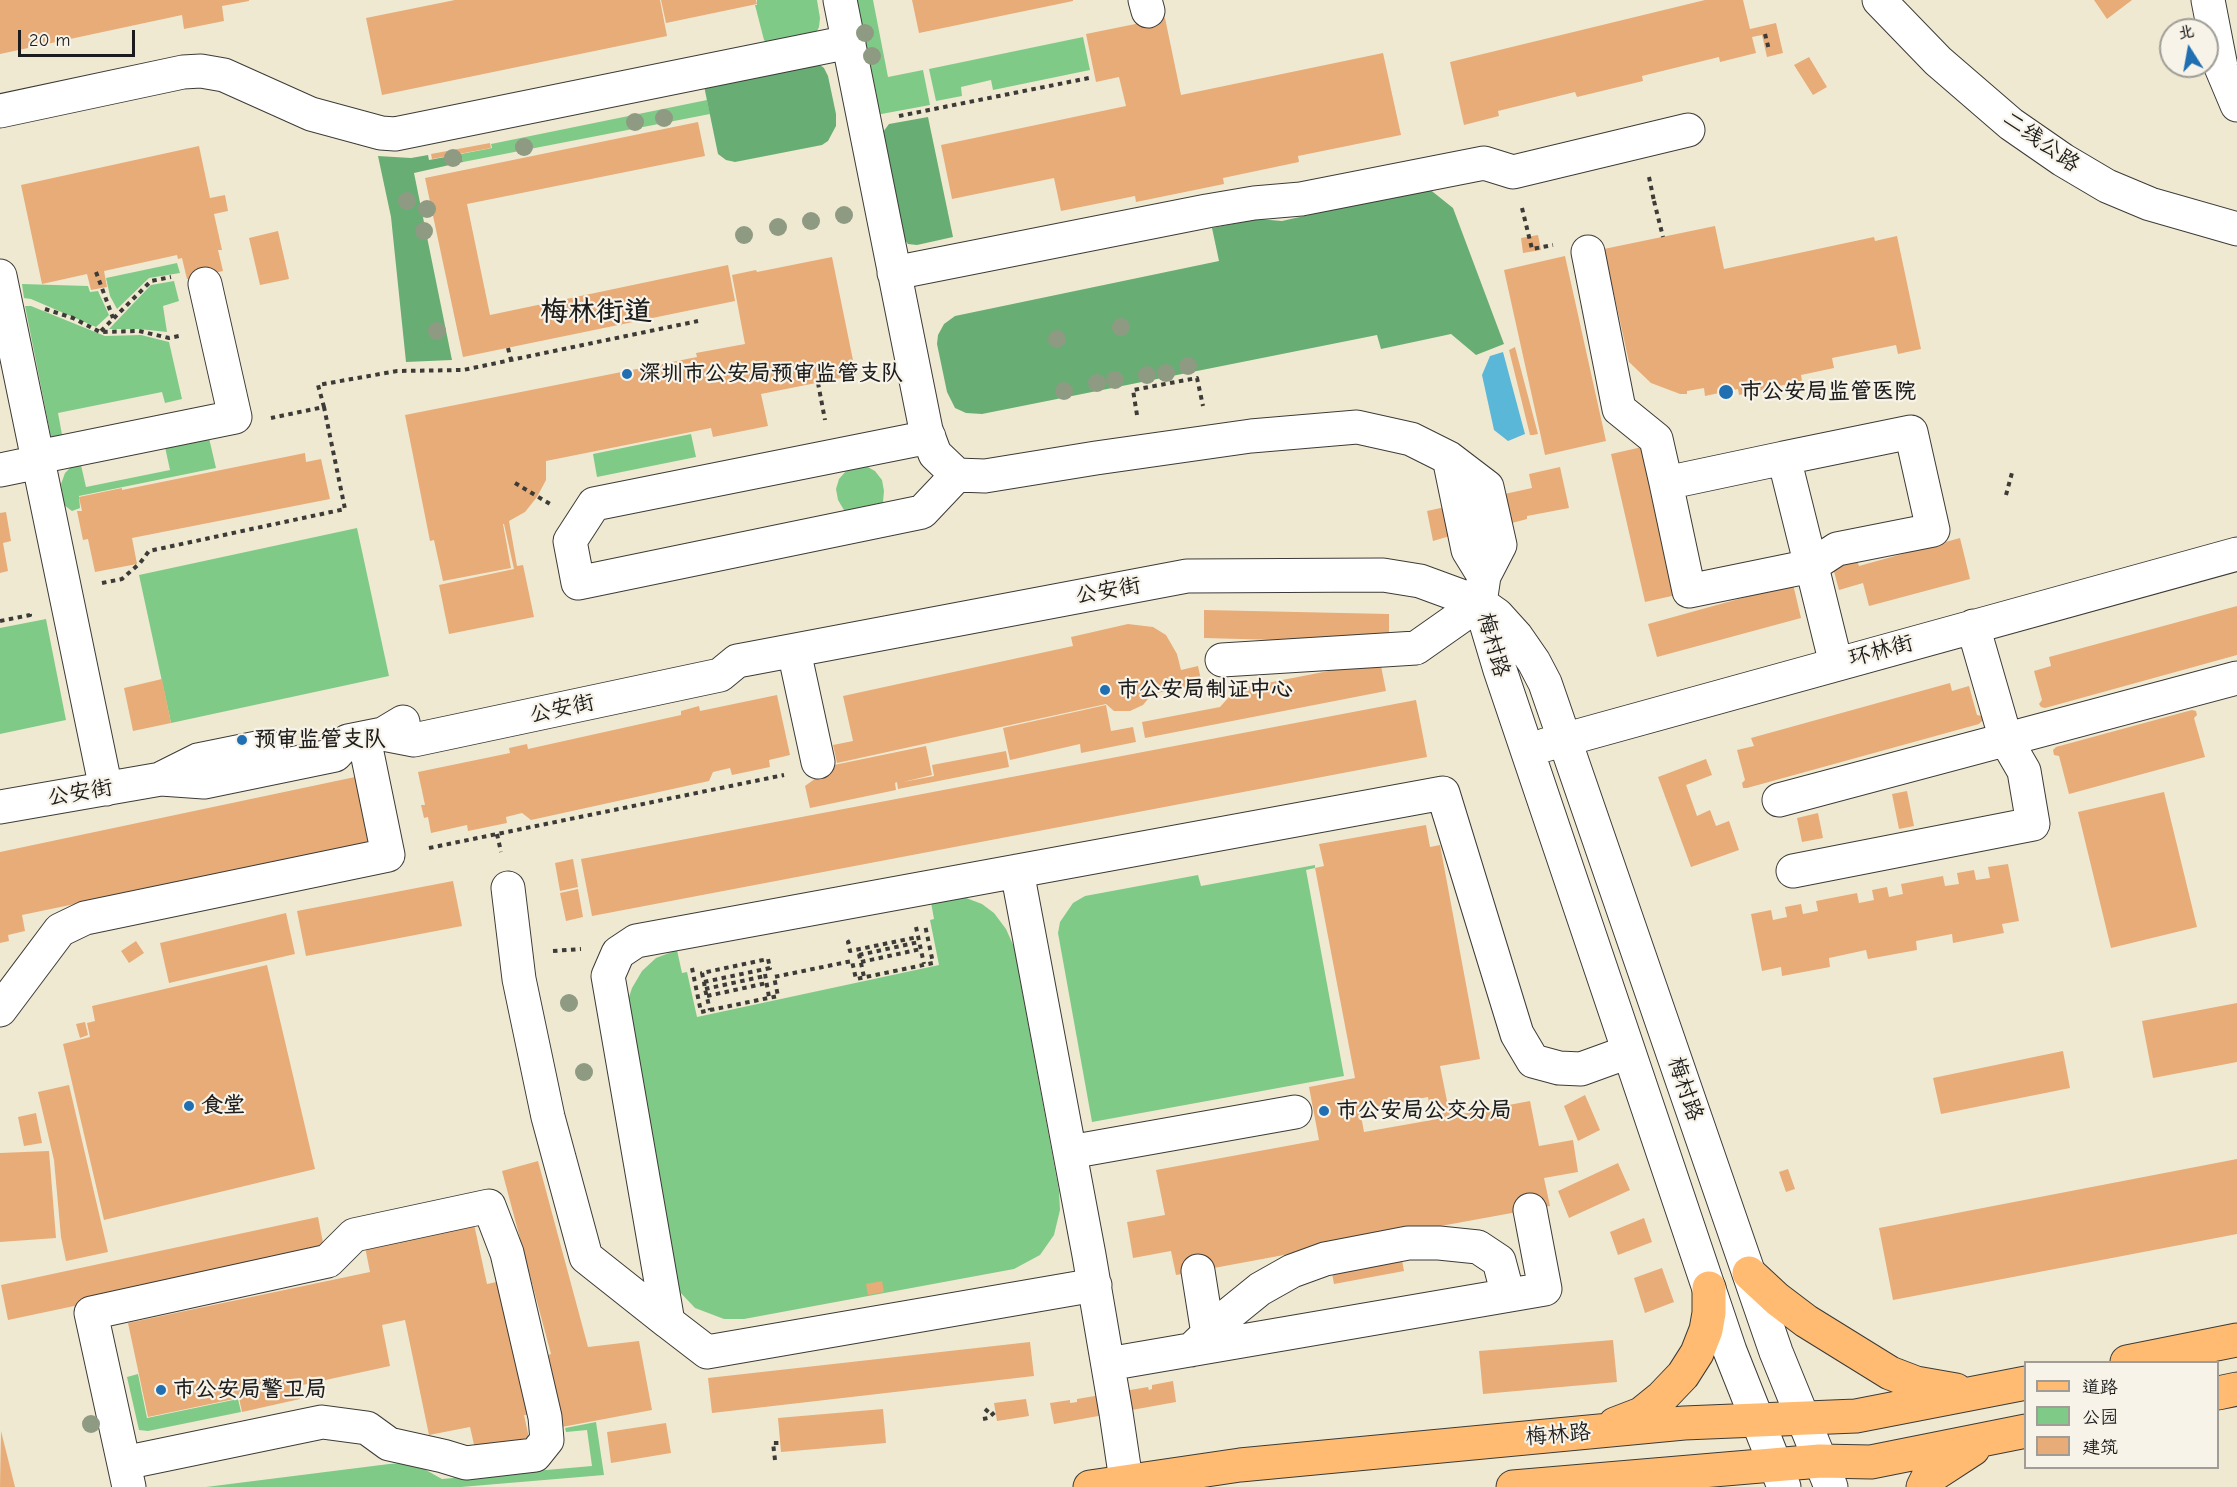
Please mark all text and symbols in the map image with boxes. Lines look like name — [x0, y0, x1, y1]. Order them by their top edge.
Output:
scale bar — [21, 18, 138, 56]
north arrow — [2159, 18, 2219, 78]
text: 北 — [2176, 22, 2196, 43]
text: 20 m — [29, 30, 70, 51]
street label: 二线公路 — [1997, 106, 2085, 178]
district label: 梅林街道 — [540, 295, 652, 329]
place label: 深圳市公安局预审监管支队 — [639, 361, 903, 387]
marker: 深圳市公安局预审监管支队 — [620, 367, 634, 381]
place label: 市公安局监管医院 — [1740, 379, 1916, 405]
marker: 市公安局监管医院 — [1717, 383, 1735, 401]
street label: 公安街 — [1073, 572, 1143, 610]
street label: 梅村路 — [1471, 610, 1515, 680]
street label: 环林街 — [1846, 630, 1916, 672]
place label: 市公安局制证中心 — [1117, 677, 1293, 703]
marker: 市公安局制证中心 — [1098, 683, 1112, 697]
street label: 公安街 — [527, 689, 597, 729]
place label: 预审监管支队 — [254, 727, 386, 753]
marker: 预审监管支队 — [235, 733, 249, 747]
street label: 公安街 — [45, 774, 115, 812]
street label: 梅村路 — [1662, 1054, 1708, 1124]
place label: 食堂 — [201, 1093, 245, 1119]
place label: 市公安局公交分局 — [1336, 1098, 1512, 1124]
marker: 食堂 — [182, 1099, 196, 1113]
marker: 市公安局公交分局 — [1317, 1104, 1331, 1118]
legend — [2024, 1361, 2219, 1469]
place label: 市公安局警卫局 — [173, 1377, 327, 1403]
text: 道路 — [2082, 1377, 2118, 1398]
marker: 市公安局警卫局 — [154, 1383, 168, 1397]
text: 公园 — [2082, 1407, 2118, 1428]
street label: 梅林路 — [1524, 1419, 1592, 1451]
text: 建筑 — [2082, 1437, 2118, 1458]

